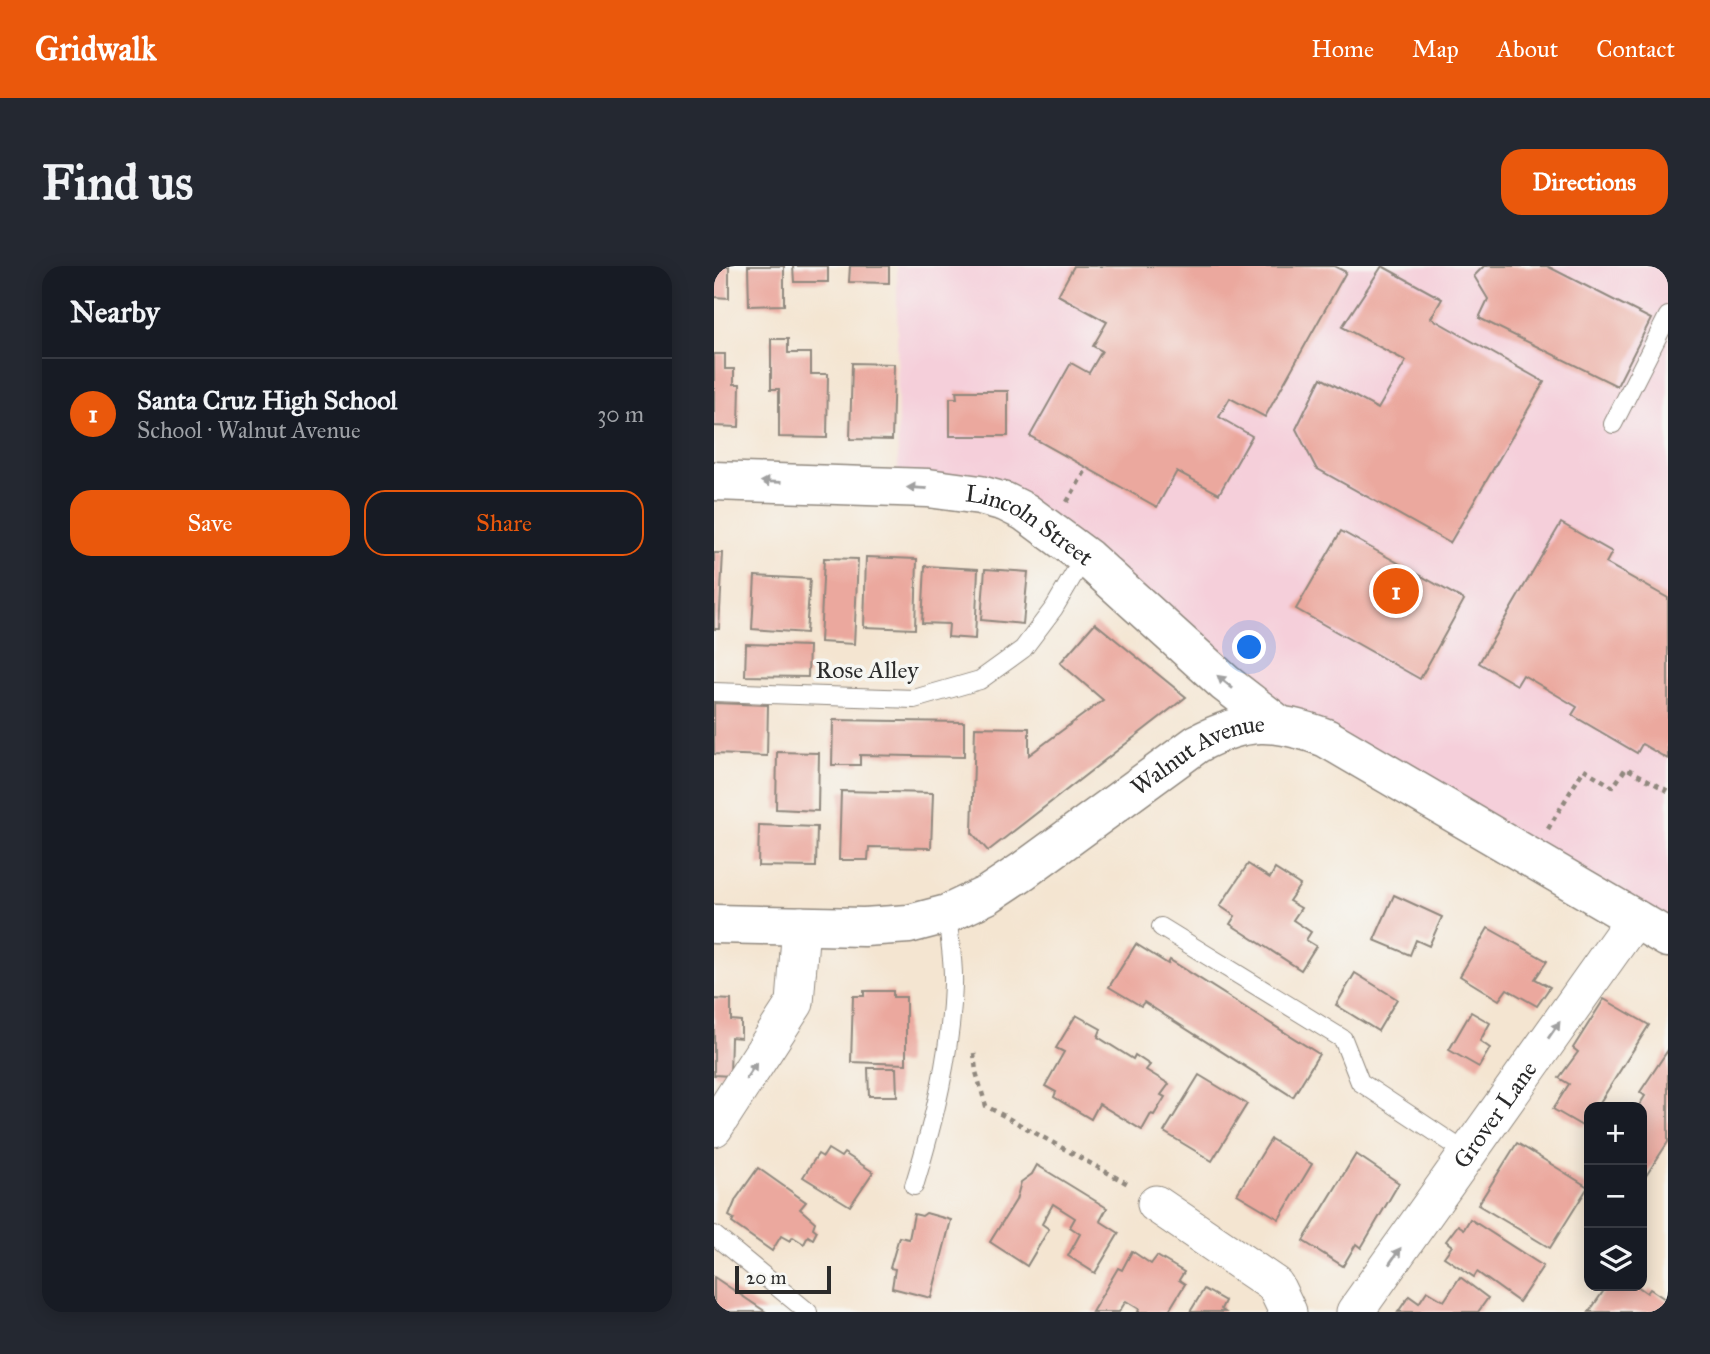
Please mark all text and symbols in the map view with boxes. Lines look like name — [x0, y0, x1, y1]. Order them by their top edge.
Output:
text: Gridwalk — [35, 29, 157, 69]
text: Home — [1311, 34, 1374, 64]
text: Map — [1412, 34, 1459, 64]
text: About — [1497, 34, 1558, 64]
text: Contact — [1596, 34, 1675, 64]
button: Directions — [1501, 149, 1668, 215]
text: Find us — [42, 153, 193, 212]
text: Nearby — [70, 294, 160, 330]
text: Santa Cruz High School — [137, 384, 397, 416]
text: 1 — [88, 400, 98, 428]
text: 30 m — [597, 400, 644, 428]
text: School · Walnut Avenue — [137, 416, 361, 444]
one-way arrow — [759, 477, 781, 488]
street label: Lincoln Street — [964, 478, 1099, 573]
one-way arrow — [906, 482, 928, 493]
button: Save — [70, 490, 350, 556]
button: Share — [364, 490, 644, 556]
pin: 1 — [1373, 565, 1419, 617]
your location — [1232, 630, 1266, 664]
street label: Rose Alley — [815, 655, 919, 685]
one-way arrow — [1216, 675, 1233, 690]
street label: Walnut Avenue — [1125, 709, 1265, 802]
one-way arrow — [1547, 1021, 1561, 1039]
street label: Grover Lane — [1447, 1055, 1544, 1174]
one-way arrow — [745, 1061, 758, 1081]
map controls — [1584, 1102, 1647, 1291]
button: + — [1584, 1102, 1647, 1165]
button: − — [1584, 1165, 1647, 1228]
button: layers — [1584, 1228, 1647, 1291]
one-way arrow — [1388, 1247, 1402, 1265]
scale bar — [735, 1263, 831, 1295]
text: 20 m — [746, 1266, 787, 1289]

